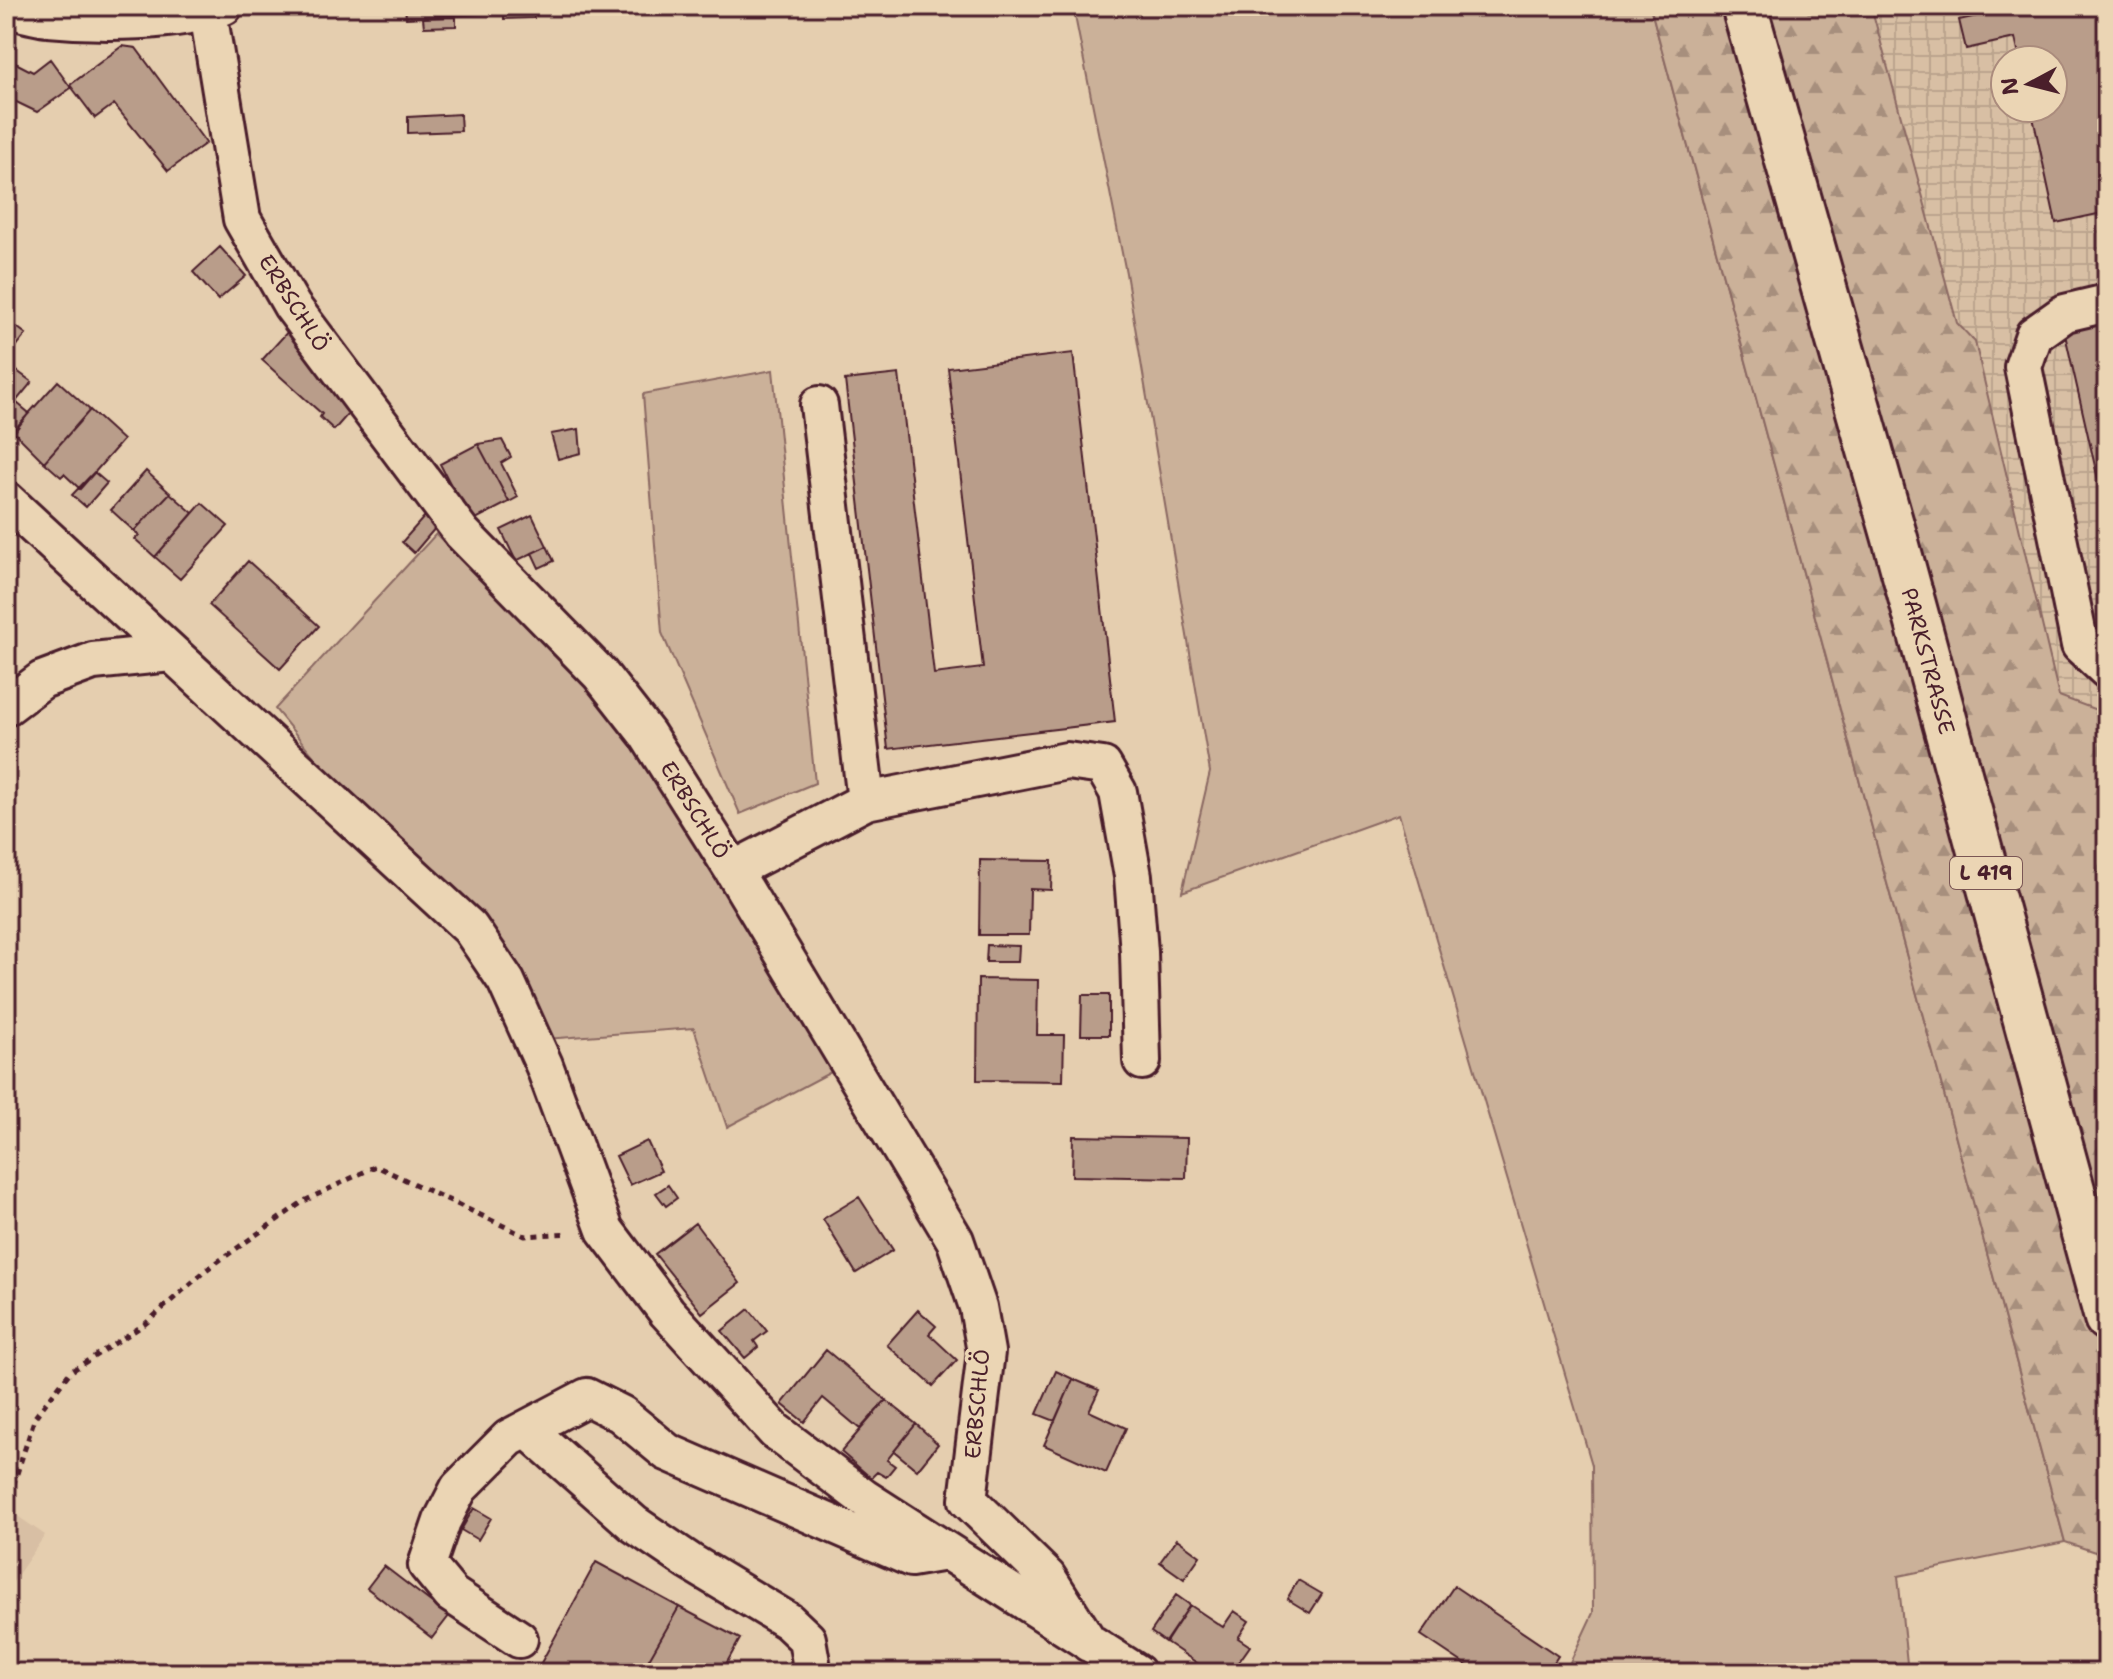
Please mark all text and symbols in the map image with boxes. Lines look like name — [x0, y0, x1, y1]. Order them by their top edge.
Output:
north arrow — [1989, 44, 2069, 124]
text: N — [1994, 76, 2025, 97]
street label: ERBSCHLÖ — [252, 249, 336, 357]
street label: PARKSTRASSE — [1894, 584, 1962, 738]
street label: ERBSCHLÖ — [653, 756, 737, 864]
road number: L 419 — [1950, 857, 2022, 889]
street label: ERBSCHLÖ — [958, 1348, 996, 1460]

